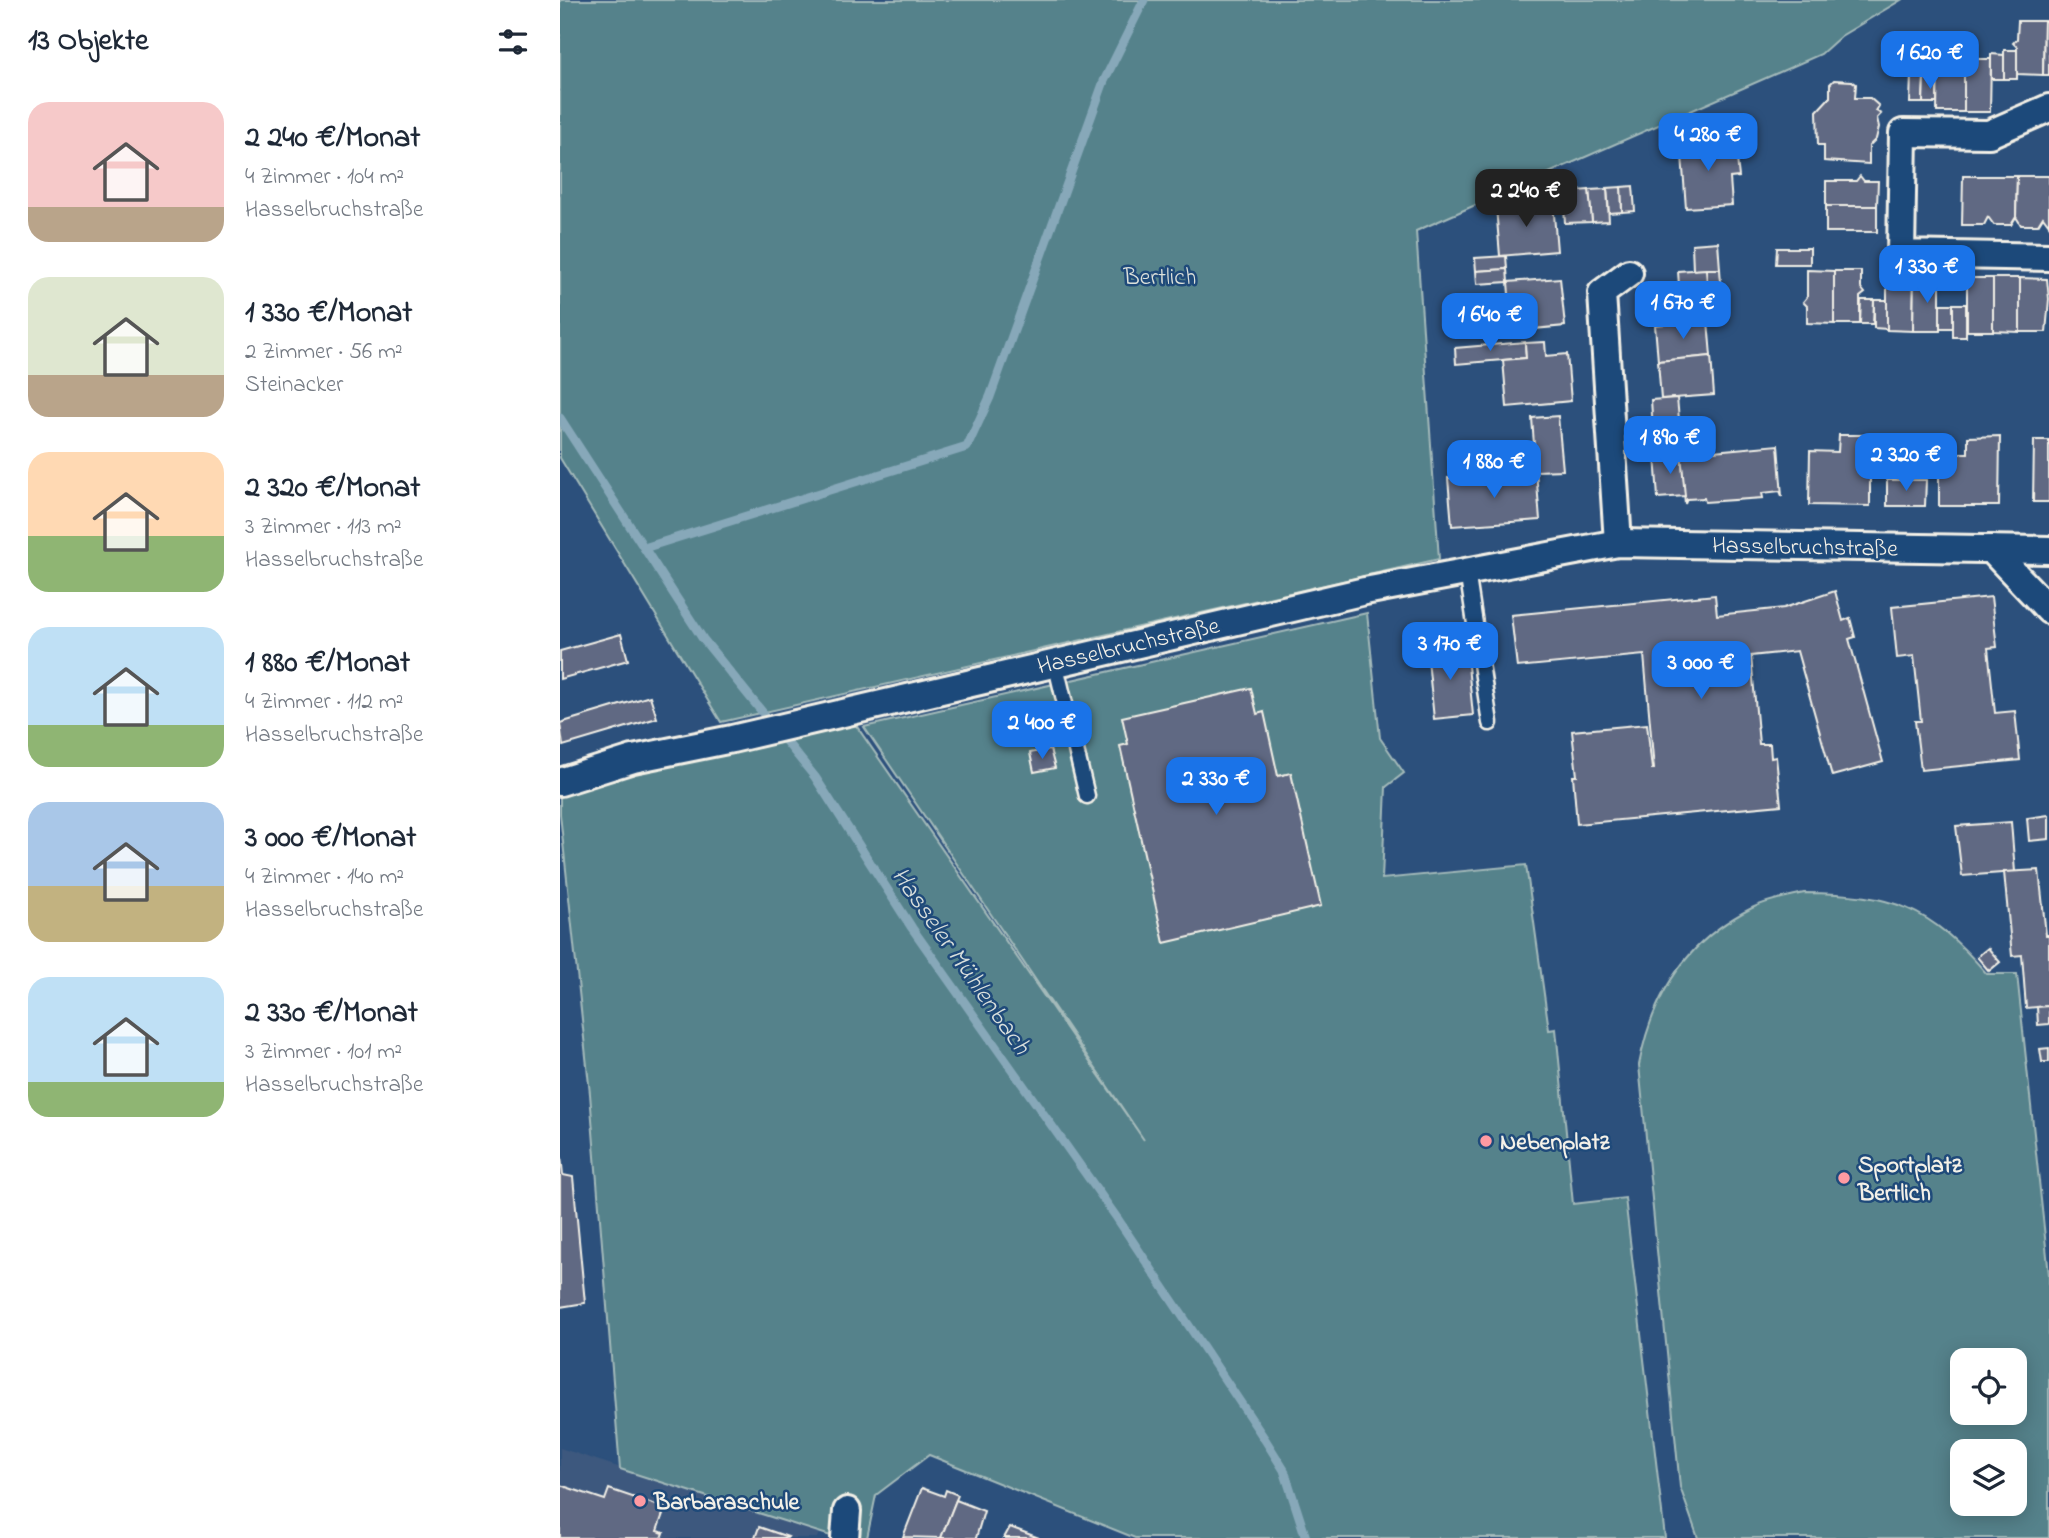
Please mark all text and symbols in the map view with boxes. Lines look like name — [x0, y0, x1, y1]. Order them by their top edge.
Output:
text: 13 Objekte — [28, 20, 148, 64]
icon: filters — [494, 23, 532, 61]
pin: 1 620 € — [1865, 32, 1995, 91]
text: 1 620 € — [1897, 37, 1963, 70]
pin: 4 280 € — [1643, 114, 1773, 173]
text: 2 240 €/Monat — [245, 117, 420, 161]
text: 4 280 € — [1675, 119, 1742, 152]
icon: home — [84, 130, 168, 214]
text: 4 Zimmer · 104 m² — [245, 161, 404, 194]
pin: 2 240 € — [1461, 170, 1591, 229]
text: 2 240 € — [1491, 175, 1561, 208]
text: Hasselbruchstraße — [245, 194, 423, 227]
pin: 1 330 € — [1862, 246, 1992, 305]
text: 1 330 € — [1895, 251, 1959, 284]
park label: Bertlich — [1123, 261, 1196, 296]
pin: 1 670 € — [1618, 282, 1748, 341]
text: 1 670 € — [1651, 287, 1715, 320]
text: 1 330 €/Monat — [245, 292, 412, 336]
pin: 1 640 € — [1425, 294, 1555, 353]
text: 1 640 € — [1458, 299, 1522, 332]
icon: home — [84, 305, 168, 389]
text: 2 Zimmer · 56 m² — [245, 336, 403, 369]
text: Steinacker — [245, 369, 343, 402]
pin: 1 890 € — [1605, 416, 1735, 476]
text: 1 890 € — [1640, 422, 1700, 455]
pin: 2 320 € — [1841, 434, 1971, 493]
text: 2 320 € — [1871, 439, 1941, 472]
pin: 1 880 € — [1429, 440, 1559, 500]
text: 1 880 € — [1463, 446, 1525, 479]
text: 2 320 €/Monat — [245, 467, 420, 511]
icon: home — [84, 480, 168, 564]
text: 3 Zimmer · 113 m² — [245, 511, 402, 544]
street label: Hasselbruchstraße — [1712, 529, 1898, 568]
text: Hasselbruchstraße — [245, 544, 423, 577]
street label: Hasselbruchstraße — [1034, 609, 1223, 685]
pin: 3 170 € — [1385, 622, 1515, 682]
text: 3 170 € — [1418, 628, 1482, 661]
text: 1 880 €/Monat — [245, 642, 410, 686]
pin: 3 000 € — [1636, 642, 1766, 701]
text: 3 000 € — [1668, 647, 1734, 680]
icon: home — [84, 655, 168, 739]
text: 4 Zimmer · 112 m² — [245, 686, 403, 719]
pin: 2 400 € — [977, 702, 1107, 761]
text: 2 400 € — [1008, 707, 1076, 740]
text: Hasselbruchstraße — [245, 719, 423, 752]
pin: 2 330 € — [1151, 758, 1281, 817]
text: 2 330 € — [1182, 763, 1250, 796]
text: 3 000 €/Monat — [245, 817, 416, 861]
icon: home — [84, 830, 168, 914]
water label: Hasseler Mühlenbach — [881, 860, 1039, 1064]
text: 4 Zimmer · 140 m² — [245, 861, 404, 894]
text: Hasselbruchstraße — [245, 894, 423, 927]
text: 2 330 €/Monat — [245, 992, 418, 1036]
icon: home — [84, 1005, 168, 1089]
text: 3 Zimmer · 101 m² — [245, 1036, 402, 1069]
text: Hasselbruchstraße — [245, 1069, 423, 1102]
place label: Nebenplatz — [1500, 1126, 1611, 1161]
marker: Nebenplatz — [1478, 1133, 1494, 1149]
place label: Sportplatz Bertlich — [1857, 1149, 1963, 1212]
marker: Sportplatz Bertlich — [1836, 1170, 1852, 1186]
map controls — [1950, 1348, 2027, 1516]
button: locate — [1950, 1348, 2027, 1425]
button: layers — [1950, 1439, 2027, 1516]
place label: Barbaraschule — [653, 1486, 801, 1521]
marker: Barbaraschule — [632, 1493, 648, 1509]

